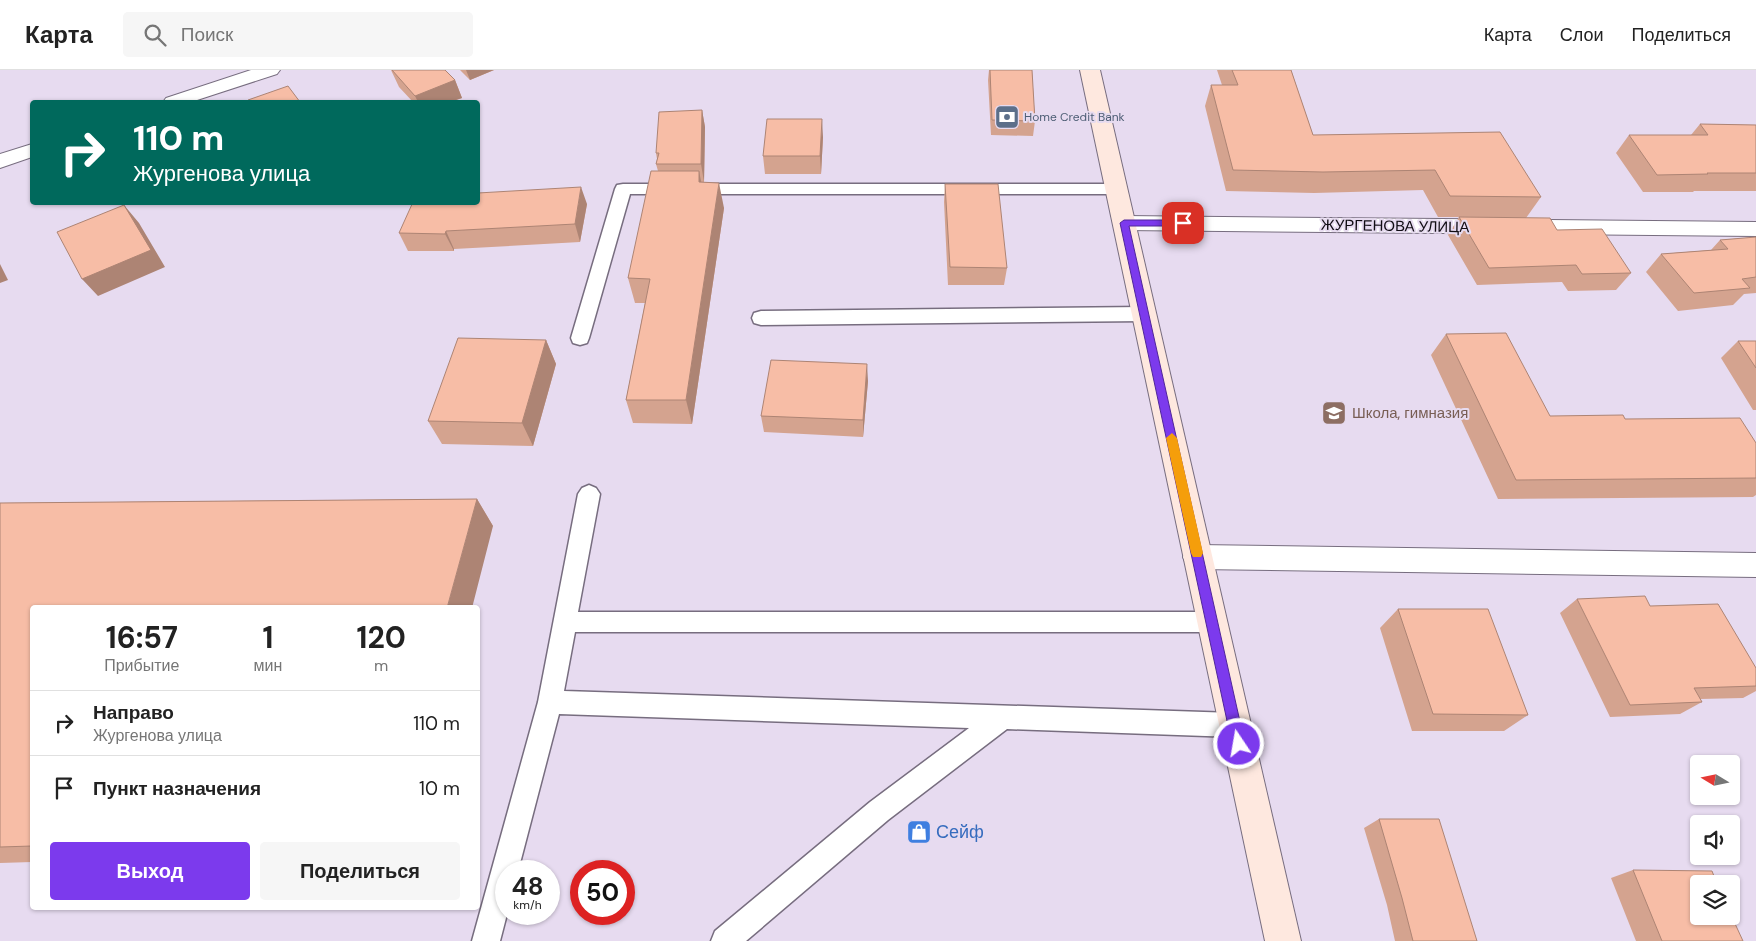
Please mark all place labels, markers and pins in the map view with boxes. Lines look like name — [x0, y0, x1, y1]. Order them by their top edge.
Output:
bank icon: Home Credit Bank — [994, 104, 1020, 130]
place label: Home Credit Bank — [1024, 109, 1125, 125]
pin — [1162, 202, 1204, 244]
school or university icon: Школа, гимназия — [1321, 400, 1347, 426]
place label: Школа, гимназия — [1352, 403, 1468, 423]
shop icon: Сейф — [906, 819, 932, 845]
place label: Сейф — [936, 820, 984, 844]

